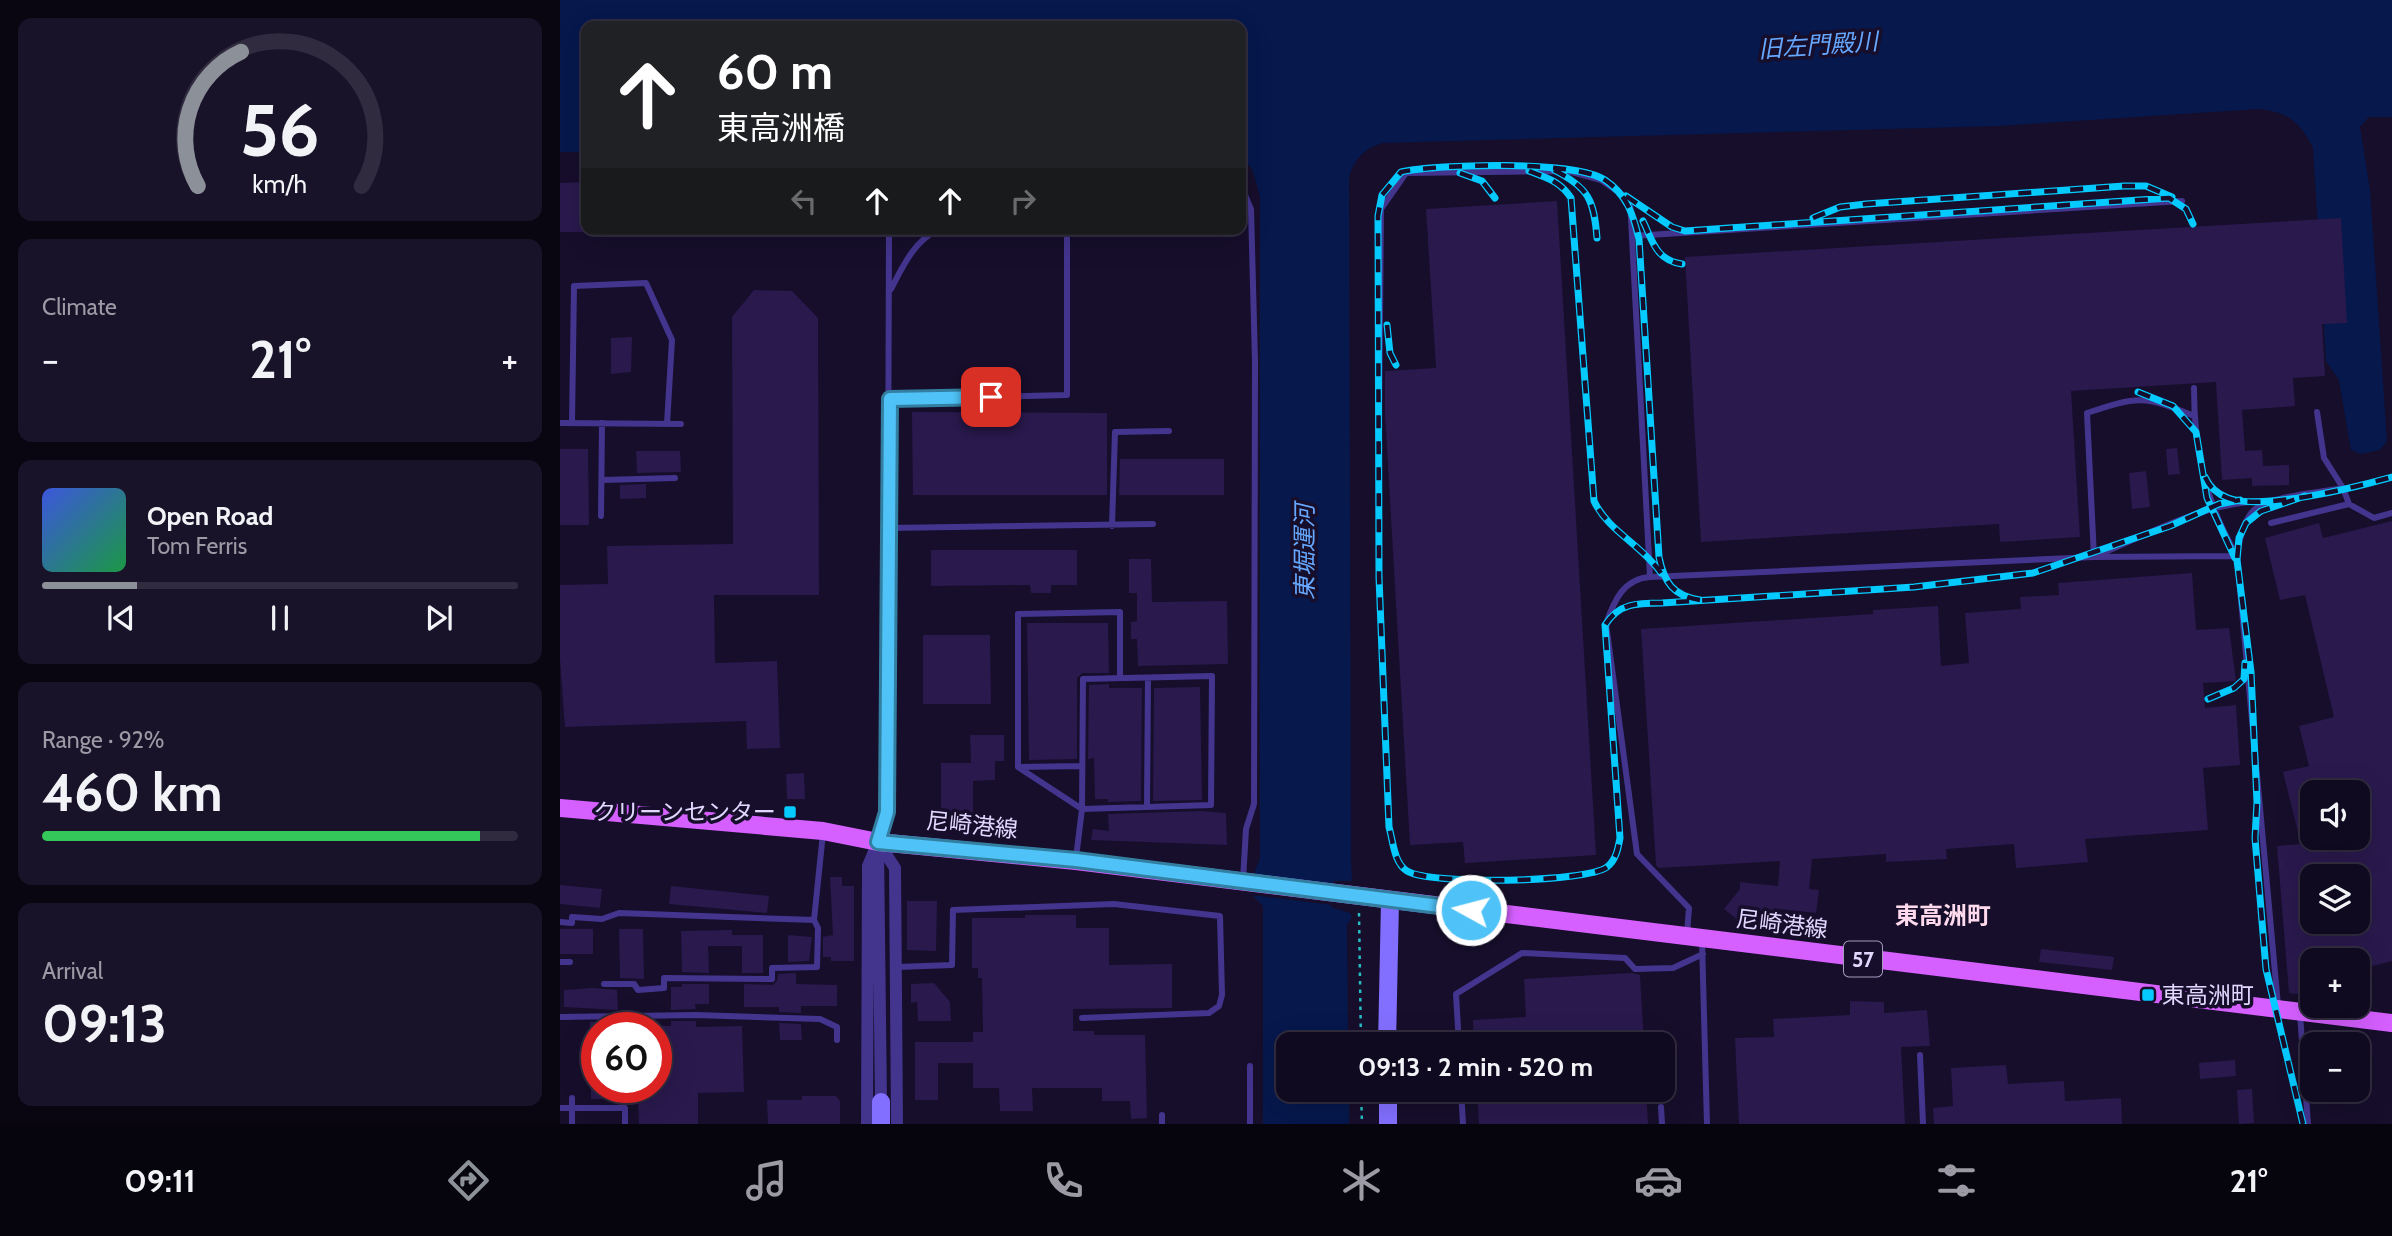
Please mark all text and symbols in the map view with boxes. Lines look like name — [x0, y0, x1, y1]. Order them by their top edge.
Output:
water label: 旧左門殿川 — [1757, 26, 1882, 64]
text: 60 m — [717, 42, 833, 101]
icon: ahead — [602, 49, 693, 140]
text: 56 — [240, 86, 320, 174]
text: 東高洲橋 — [717, 108, 845, 147]
text: km/h — [253, 168, 307, 198]
icon: left — [785, 182, 823, 220]
icon: ahead — [858, 182, 896, 220]
icon: ahead — [931, 182, 969, 220]
icon: right — [1004, 182, 1042, 220]
text: Climate — [42, 293, 117, 321]
text: 21° — [249, 328, 311, 391]
text: − — [42, 336, 59, 383]
text: + — [501, 336, 518, 383]
pin — [961, 367, 1021, 427]
icon: arrive — [972, 378, 1010, 416]
text: Open Road — [147, 500, 273, 532]
water label: 東堀運河 — [1290, 500, 1319, 600]
text: Tom Ferris — [147, 532, 247, 560]
icon: previous — [102, 599, 140, 637]
icon: pause — [261, 599, 299, 637]
icon: next — [420, 599, 458, 637]
text: Range · 92% — [42, 726, 165, 754]
text: 460 km — [42, 761, 222, 824]
map controls — [2300, 780, 2370, 1102]
button: sound — [2300, 780, 2370, 850]
place label: クリーンセンター — [593, 798, 776, 826]
marker: クリーンセンター — [782, 804, 798, 820]
street label: 尼崎港線 — [925, 806, 1019, 844]
button: layers — [2300, 864, 2370, 934]
position arrow — [1434, 873, 1508, 947]
district label: 東高洲町 — [1895, 901, 1991, 930]
street label: 尼崎港線 — [1735, 904, 1829, 944]
road number: 57 — [1844, 942, 1882, 976]
button: + — [2300, 948, 2370, 1018]
text: Arrival — [42, 957, 103, 985]
place label: 東高洲町 — [2162, 981, 2254, 1009]
marker: 東高洲町 — [2140, 987, 2156, 1003]
text: 09:13 — [42, 992, 167, 1055]
speed limit sign: 60 — [581, 1012, 672, 1103]
button: − — [2300, 1032, 2370, 1102]
text: 09:13 · 2 min · 520 m — [1358, 1051, 1593, 1083]
icon: directions — [444, 1156, 493, 1205]
icon: music — [742, 1156, 791, 1205]
icon: phone — [1039, 1156, 1088, 1205]
icon: climate — [1337, 1156, 1386, 1205]
icon: car — [1634, 1156, 1683, 1205]
icon: filters — [1932, 1156, 1981, 1205]
text: 09:11 — [124, 1161, 196, 1200]
text: 21° — [2230, 1161, 2268, 1200]

